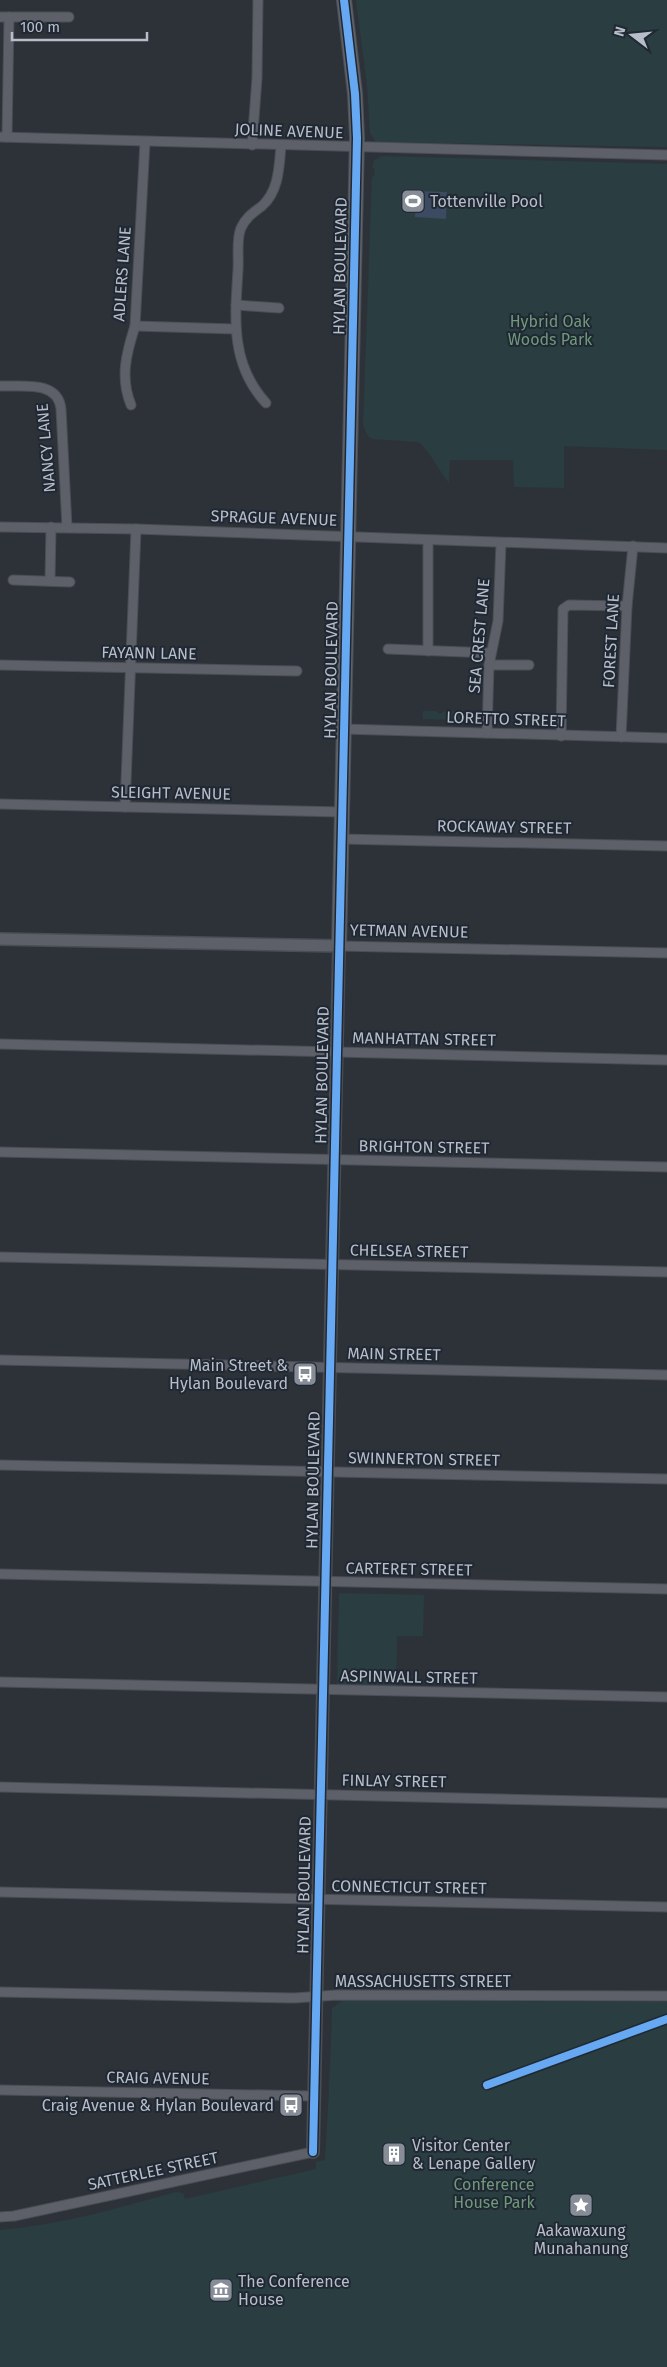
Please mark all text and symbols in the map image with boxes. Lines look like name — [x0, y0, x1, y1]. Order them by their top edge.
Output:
scale bar — [12, 10, 148, 42]
north arrow — [607, 10, 657, 60]
text: 100 m — [20, 18, 60, 36]
text: N — [611, 25, 629, 38]
street label: JOLINE AVENUE — [234, 120, 344, 142]
sports icon: Tottenville Pool — [400, 188, 426, 214]
place label: Tottenville Pool — [430, 192, 543, 211]
street label: HYLAN BOULEVARD — [329, 197, 351, 335]
street label: ADLERS LANE — [109, 226, 135, 322]
park label: Hybrid Oak Woods Park — [508, 312, 593, 349]
street label: NANCY LANE — [33, 403, 59, 493]
street label: SPRAGUE AVENUE — [210, 506, 338, 530]
street label: SEA CREST LANE — [465, 578, 493, 694]
street label: FOREST LANE — [599, 593, 623, 689]
street label: HYLAN BOULEVARD — [320, 601, 342, 739]
street label: FAYANN LANE — [101, 643, 197, 663]
street label: LORETTO STREET — [446, 707, 567, 731]
street label: SLEIGHT AVENUE — [111, 782, 231, 804]
street label: ROCKAWAY STREET — [437, 816, 572, 838]
street label: YETMAN AVENUE — [350, 920, 468, 942]
street label: HYLAN BOULEVARD — [311, 1006, 333, 1144]
street label: MANHATTAN STREET — [352, 1028, 497, 1050]
street label: BRIGHTON STREET — [358, 1136, 490, 1158]
street label: CHELSEA STREET — [350, 1240, 469, 1262]
street label: MAIN STREET — [347, 1344, 441, 1364]
place label: Main Street & Hylan Boulevard — [169, 1356, 288, 1393]
bus stop icon: Main Street & Hylan Boulevard — [292, 1361, 318, 1387]
street label: HYLAN BOULEVARD — [302, 1411, 324, 1549]
street label: SWINNERTON STREET — [348, 1448, 501, 1470]
street label: CARTERET STREET — [345, 1558, 473, 1580]
street label: ASPINWALL STREET — [340, 1666, 478, 1688]
street label: FINLAY STREET — [342, 1771, 447, 1791]
street label: HYLAN BOULEVARD — [293, 1816, 315, 1954]
street label: CONNECTICUT STREET — [331, 1876, 488, 1898]
street label: MASSACHUSETTS STREET — [335, 1972, 512, 1991]
street label: CRAIG AVENUE — [106, 2068, 210, 2088]
bus stop icon: Craig Avenue & Hylan Boulevard — [278, 2092, 304, 2118]
place label: Craig Avenue & Hylan Boulevard — [42, 2096, 274, 2115]
place label: Visitor Center & Lenape Gallery — [412, 2136, 536, 2173]
building icon: Visitor Center & Lenape Gallery — [381, 2141, 407, 2167]
street label: SATTERLEE STREET — [86, 2148, 221, 2194]
park label: Conference House Park — [453, 2175, 536, 2212]
place icon: Aakawaxung Munahanung — [568, 2192, 594, 2218]
place label: Aakawaxung Munahanung — [534, 2221, 629, 2258]
place label: The Conference House — [238, 2272, 350, 2309]
museum icon: The Conference House — [208, 2277, 234, 2303]

